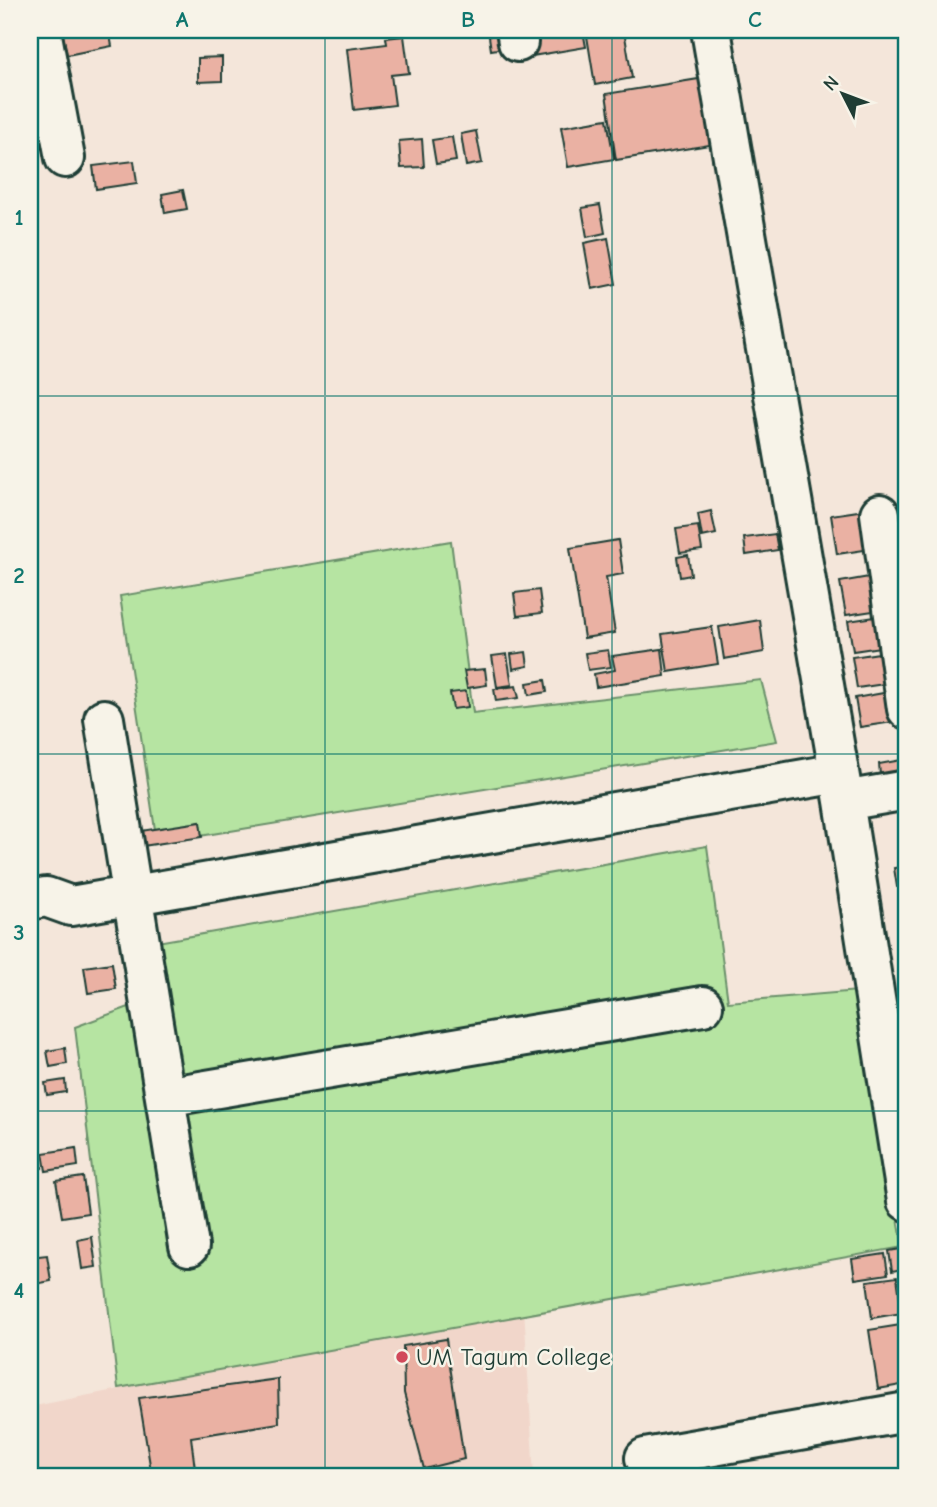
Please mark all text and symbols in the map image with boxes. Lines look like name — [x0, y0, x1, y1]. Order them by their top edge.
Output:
text: A — [176, 6, 189, 33]
text: B — [461, 6, 475, 33]
text: C — [748, 6, 762, 33]
north arrow — [808, 60, 878, 130]
text: N — [819, 71, 843, 95]
text: 1 — [14, 204, 24, 231]
text: 2 — [13, 562, 25, 589]
text: 3 — [13, 919, 25, 946]
text: 4 — [14, 1277, 25, 1304]
place label: UM Tagum College — [416, 1343, 611, 1371]
marker: UM Tagum College — [394, 1349, 410, 1365]

